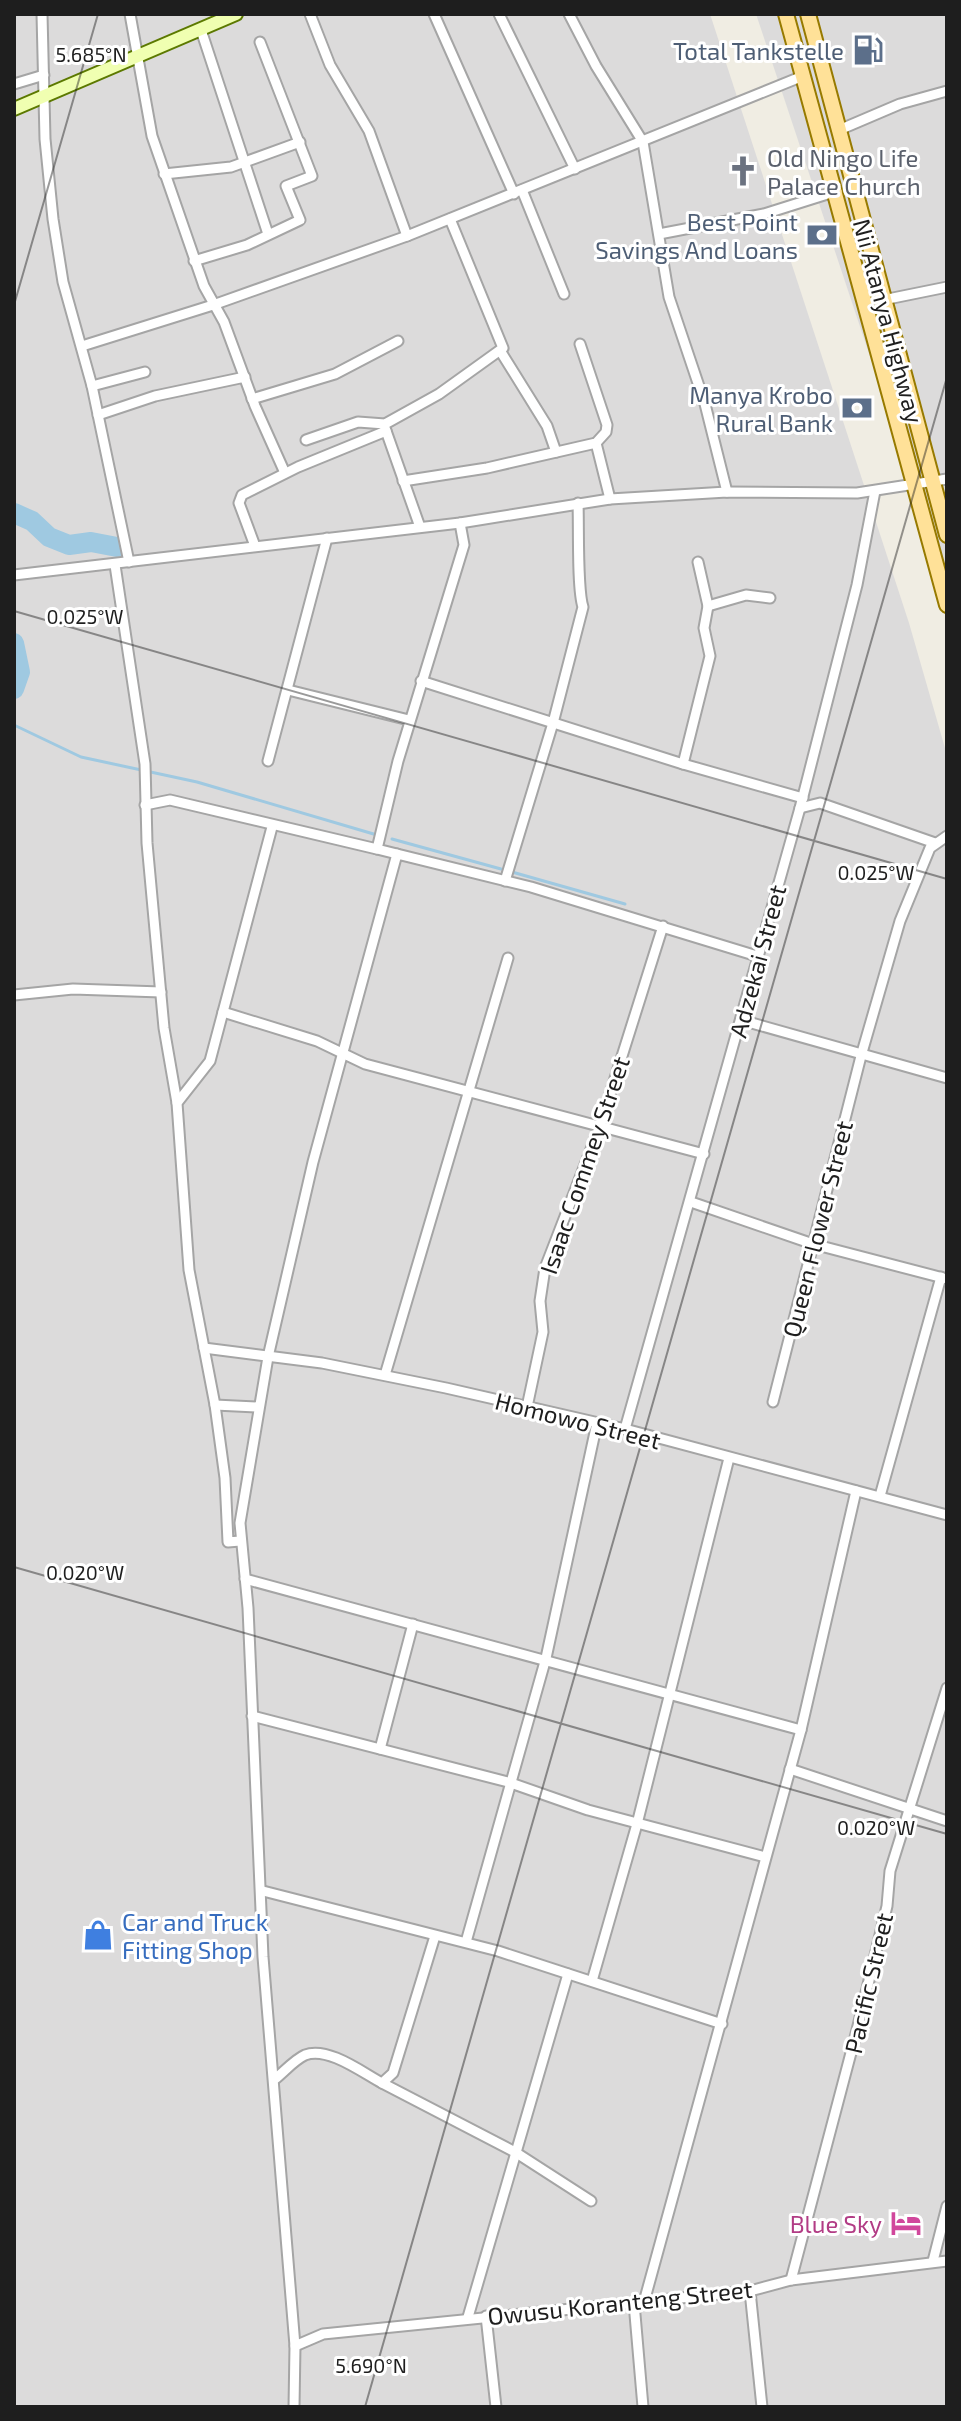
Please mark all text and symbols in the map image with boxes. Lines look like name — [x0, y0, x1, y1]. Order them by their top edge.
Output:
fuel station icon: Total Tankstelle — [851, 33, 885, 67]
place label: Total Tankstelle — [673, 36, 844, 65]
text: 5.685°N — [56, 42, 126, 66]
place label: Old Ningo Life Palace Church — [767, 143, 921, 200]
church icon: Old Ningo Life Palace Church — [726, 154, 760, 188]
place label: Best Point Savings And Loans — [595, 207, 798, 264]
street label: Nii Atanya Highway — [848, 216, 930, 427]
bank icon: Best Point Savings And Loans — [805, 218, 839, 252]
place label: Manya Krobo Rural Bank — [689, 380, 833, 437]
bank icon: Manya Krobo Rural Bank — [840, 391, 874, 425]
text: 0.025°W — [47, 604, 123, 628]
text: 0.025°W — [838, 860, 914, 884]
street label: Adzekai Street — [723, 881, 791, 1041]
street label: Isaac Commey Street — [533, 1052, 635, 1278]
street label: Queen Flower Street — [776, 1118, 858, 1340]
street label: Homowo Street — [492, 1385, 664, 1455]
text: 0.020°W — [46, 1560, 124, 1584]
text: 0.020°W — [837, 1815, 915, 1839]
place label: Car and Truck Fitting Shop — [122, 1907, 268, 1964]
street label: Pacific Street — [838, 1910, 898, 2056]
shop icon: Car and Truck Fitting Shop — [81, 1918, 115, 1952]
hotel icon: Blue Sky — [889, 2206, 923, 2240]
place label: Blue Sky — [790, 2209, 882, 2238]
street label: Owusu Koranteng Street — [486, 2274, 754, 2330]
text: 5.690°N — [335, 2353, 407, 2377]

